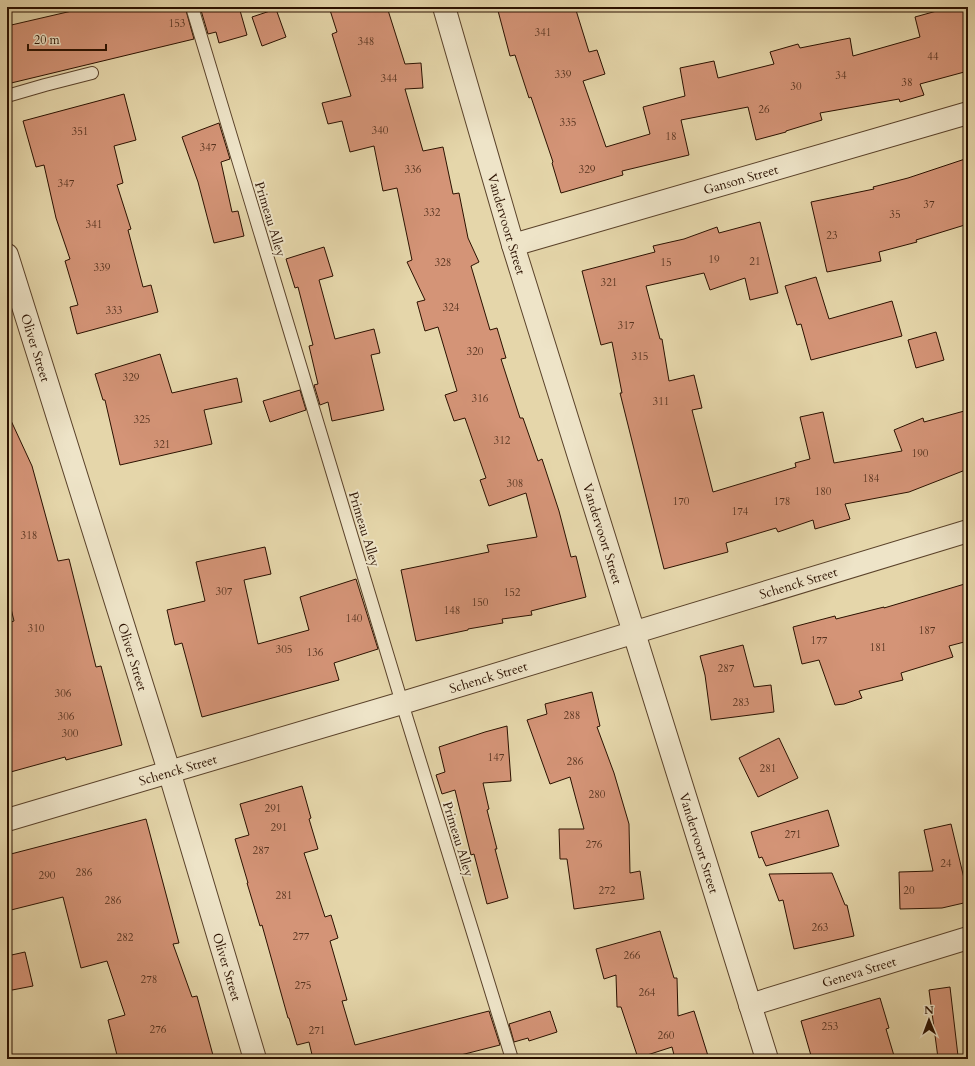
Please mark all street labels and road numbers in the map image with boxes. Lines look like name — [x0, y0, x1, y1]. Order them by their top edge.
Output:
street label: Ganson Street — [701, 161, 780, 199]
street label: Vandervoort Street — [483, 172, 530, 277]
street label: Primeau Alley — [250, 179, 290, 259]
street label: Oliver Street — [16, 312, 54, 384]
street label: Vandervoort Street — [578, 481, 626, 586]
street label: Primeau Alley — [344, 489, 384, 569]
street label: Schenck Street — [757, 563, 840, 604]
street label: Oliver Street — [113, 621, 151, 693]
street label: Schenck Street — [447, 657, 530, 698]
street label: Schenck Street — [137, 750, 219, 790]
street label: Vandervoort Street — [674, 791, 723, 896]
street label: Primeau Alley — [438, 799, 478, 879]
street label: Oliver Street — [208, 931, 245, 1003]
street label: Geneva Street — [820, 953, 898, 992]

